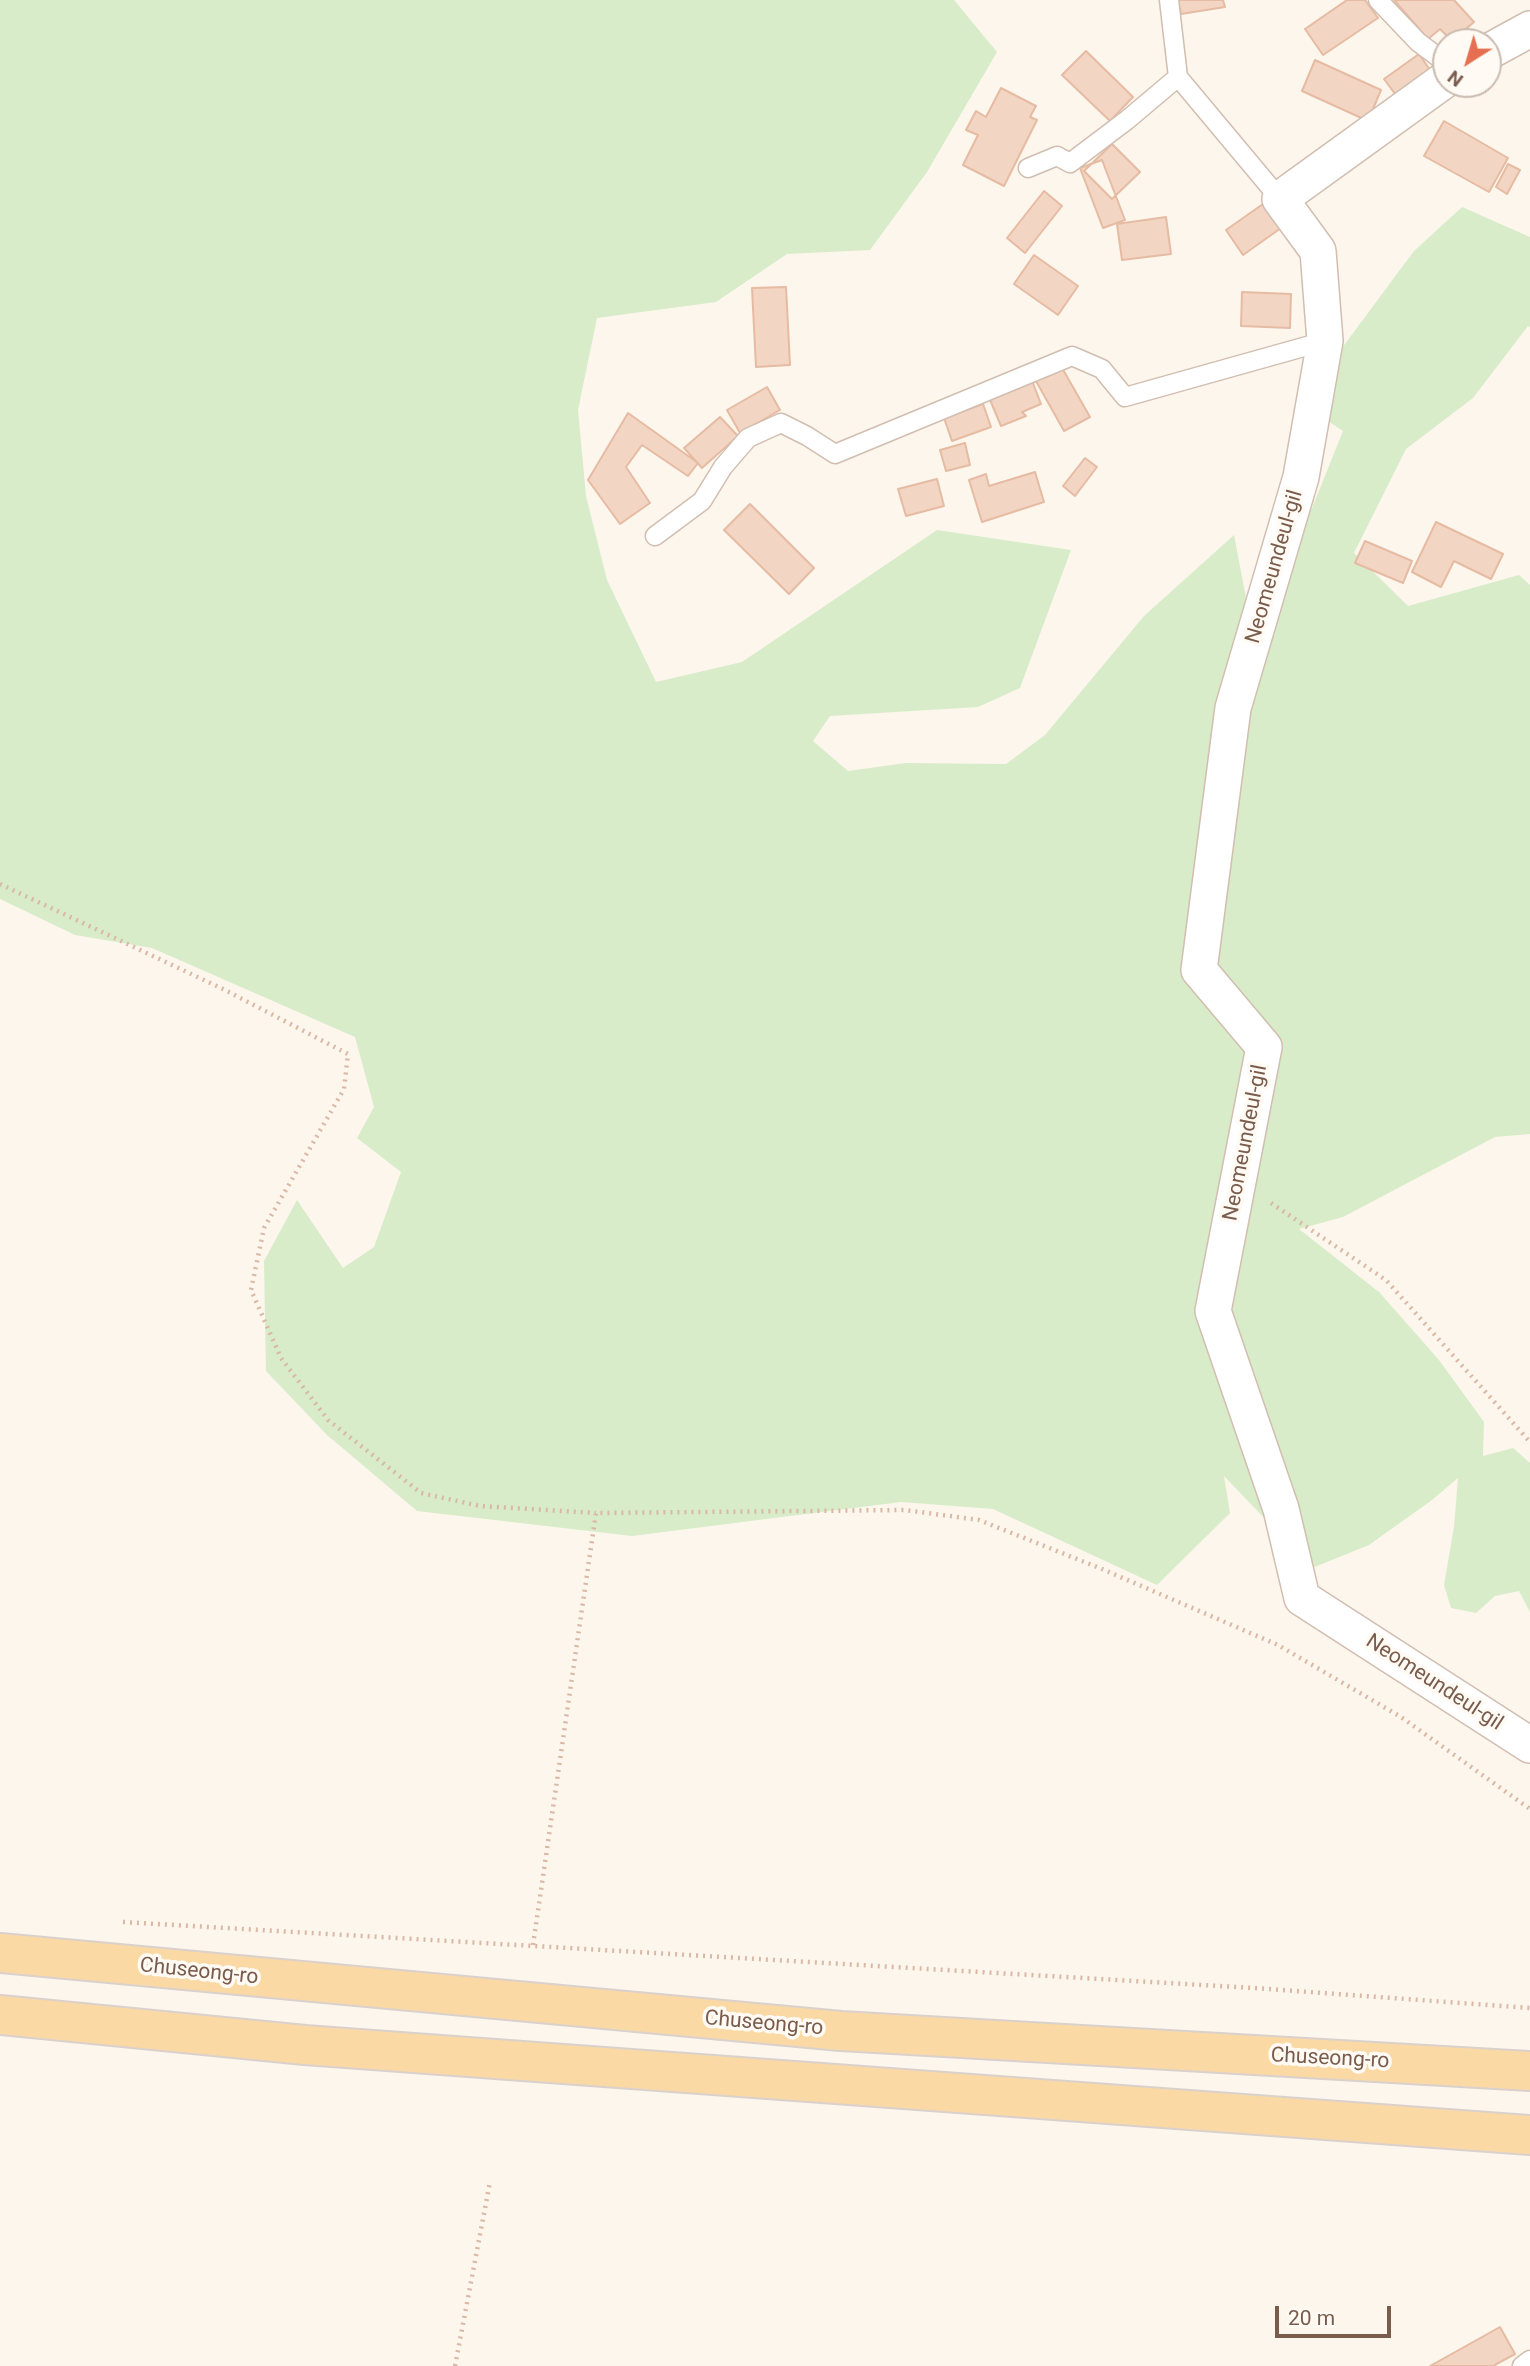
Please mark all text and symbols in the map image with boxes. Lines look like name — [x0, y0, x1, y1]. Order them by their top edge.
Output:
north arrow — [1432, 28, 1502, 98]
text: N — [1443, 65, 1468, 92]
street label: Neomeundeul-gil — [1241, 487, 1309, 647]
street label: Neomeundeul-gil — [1219, 1063, 1273, 1223]
street label: Neomeundeul-gil — [1361, 1629, 1507, 1737]
street label: Chuseong-ro — [139, 1953, 259, 1991]
street label: Chuseong-ro — [704, 2006, 824, 2042]
street label: Chuseong-ro — [1270, 2043, 1390, 2075]
scale bar — [1278, 2292, 1394, 2336]
text: 20 m — [1288, 2306, 1335, 2330]

